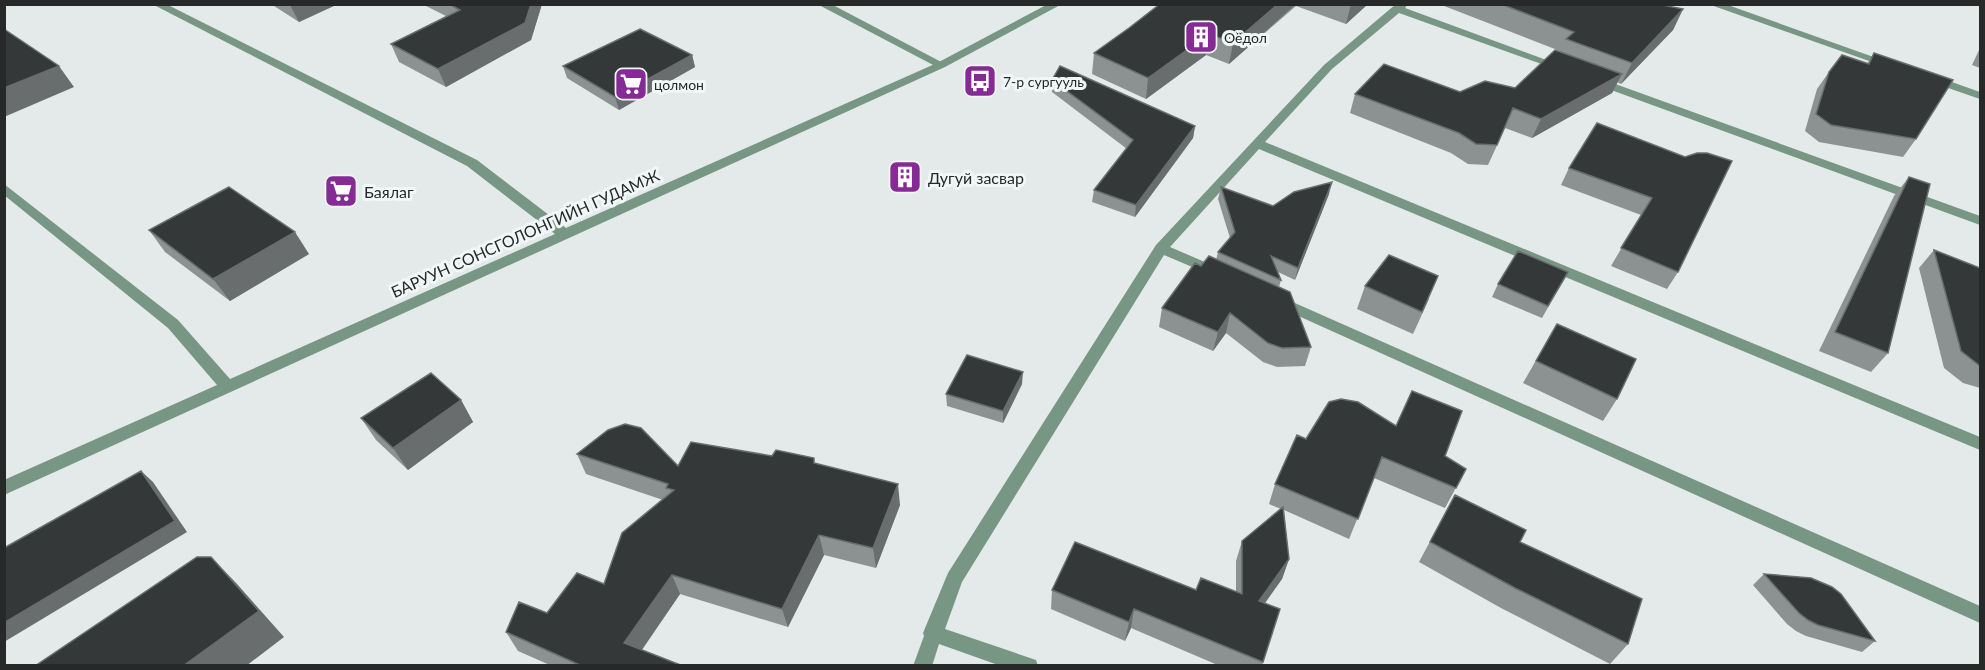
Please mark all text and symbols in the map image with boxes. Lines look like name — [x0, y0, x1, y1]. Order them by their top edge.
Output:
building icon: Оёдол — [1183, 19, 1219, 55]
place label: Оёдол — [1224, 29, 1267, 46]
bus stop icon: 7-р сургууль — [962, 63, 998, 99]
supermarket icon: цолмон — [613, 66, 649, 102]
place label: 7-р сургууль — [1003, 73, 1084, 90]
place label: цолмон — [654, 76, 704, 93]
building icon: Дугуй засвар — [887, 159, 923, 195]
street label: БАРУУН СОНСГОЛОНГИЙН ГУДАМЖ — [388, 165, 662, 301]
place label: Дугуй засвар — [928, 168, 1024, 187]
supermarket icon: Баялаг — [323, 173, 359, 209]
place label: Баялаг — [364, 182, 414, 201]

